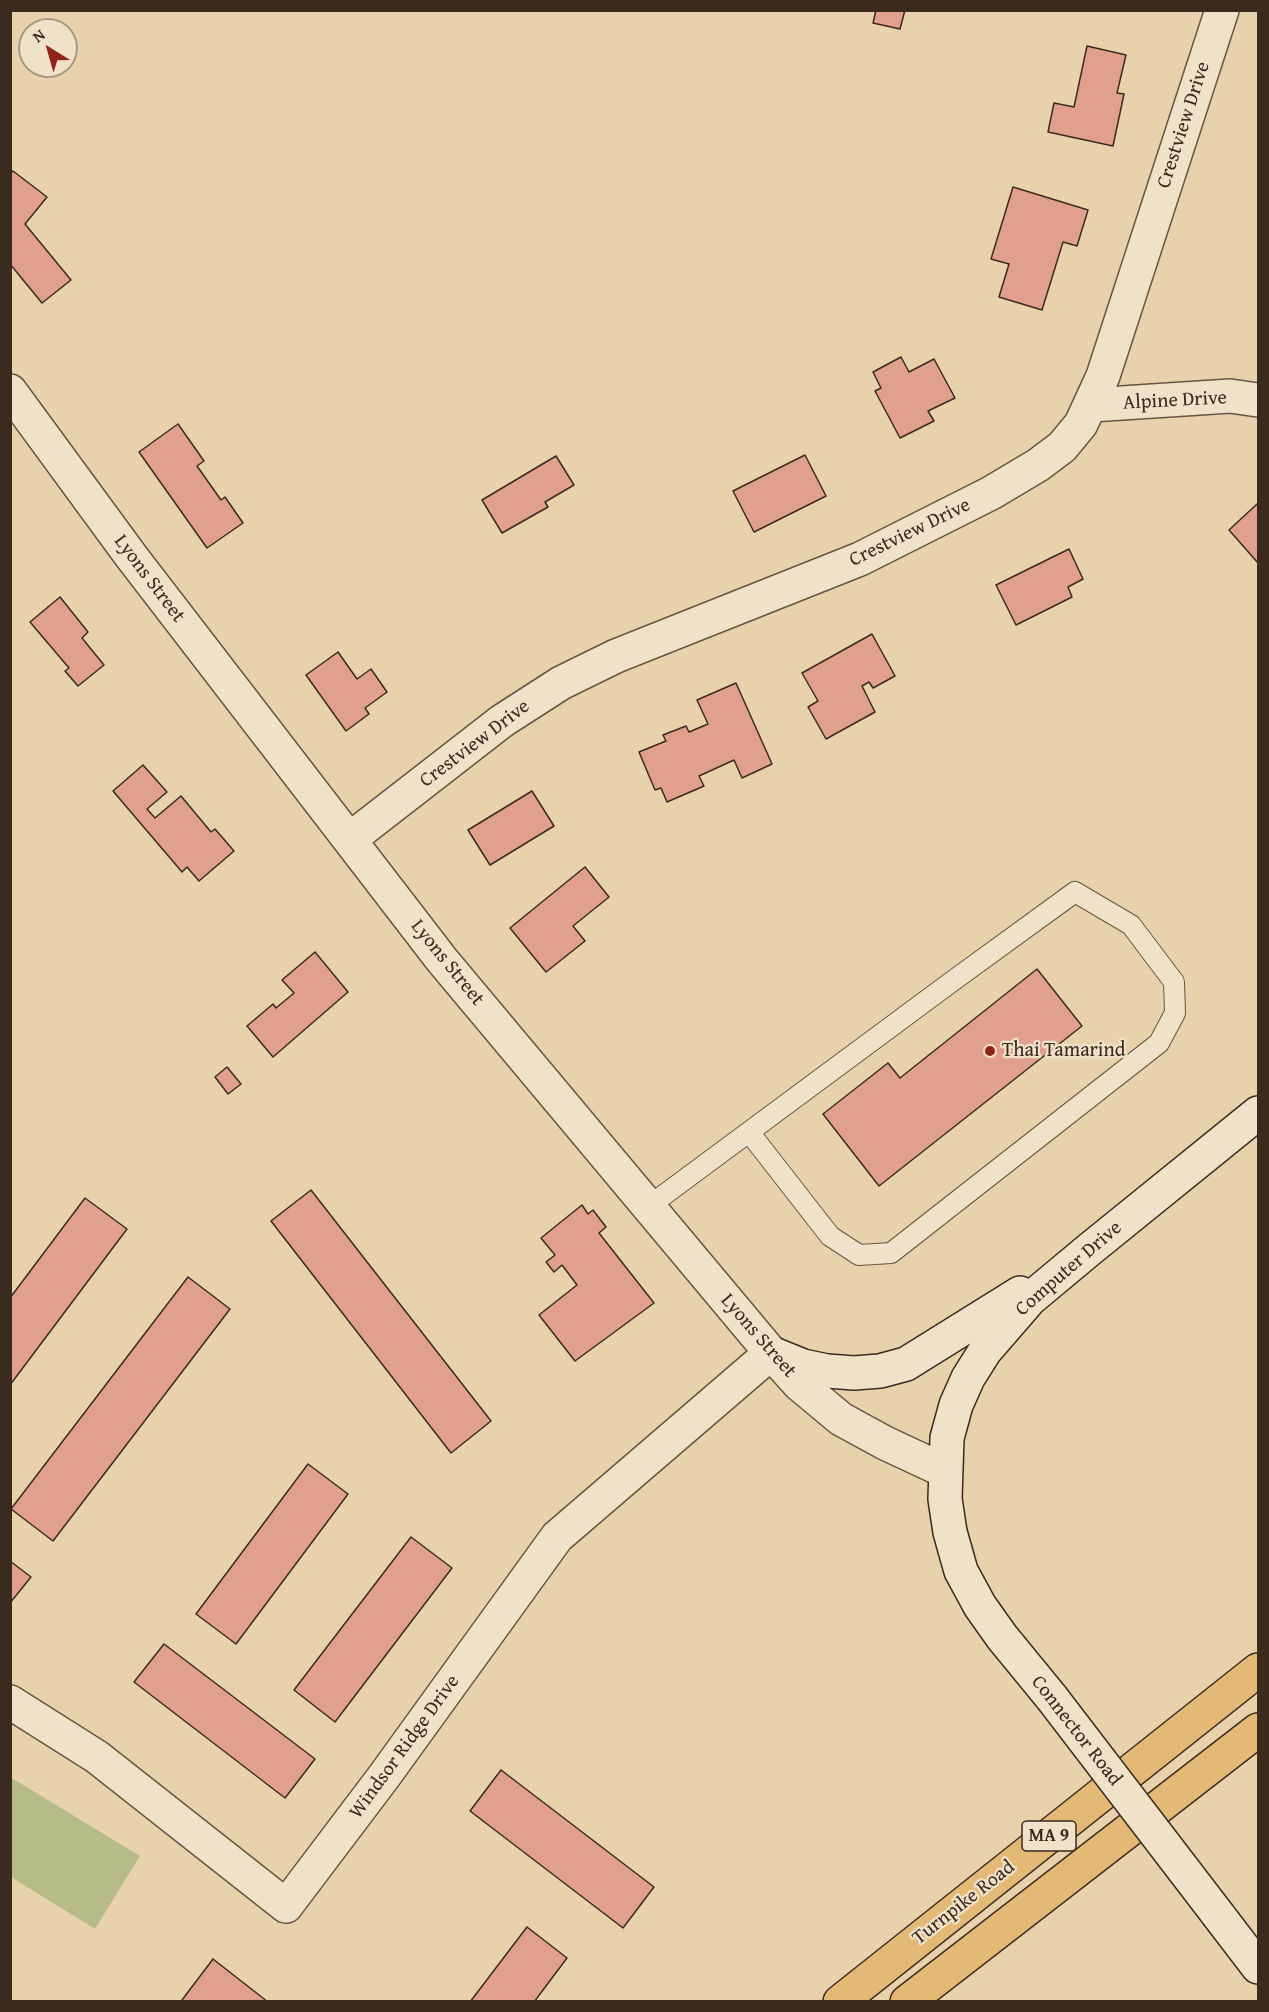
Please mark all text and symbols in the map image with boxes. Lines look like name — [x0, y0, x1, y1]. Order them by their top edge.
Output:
north arrow — [18, 18, 78, 78]
text: N — [27, 22, 50, 48]
street label: Crestview Drive — [1152, 59, 1216, 191]
street label: Alpine Drive — [1122, 386, 1228, 416]
street label: Crestview Drive — [846, 493, 974, 573]
street label: Lyons Street — [108, 530, 190, 628]
street label: Crestview Drive — [415, 695, 535, 793]
street label: Lyons Street — [405, 915, 489, 1011]
place label: Thai Tamarind — [1002, 1039, 1125, 1063]
marker: Thai Tamarind — [983, 1044, 997, 1058]
street label: Computer Drive — [1011, 1216, 1127, 1322]
street label: Lyons Street — [715, 1289, 801, 1383]
street label: Windsor Ridge Drive — [345, 1670, 465, 1824]
street label: Connector Road — [1025, 1671, 1127, 1791]
road number: MA 9 — [1022, 1821, 1076, 1851]
street label: Turnpike Road — [908, 1856, 1020, 1950]

